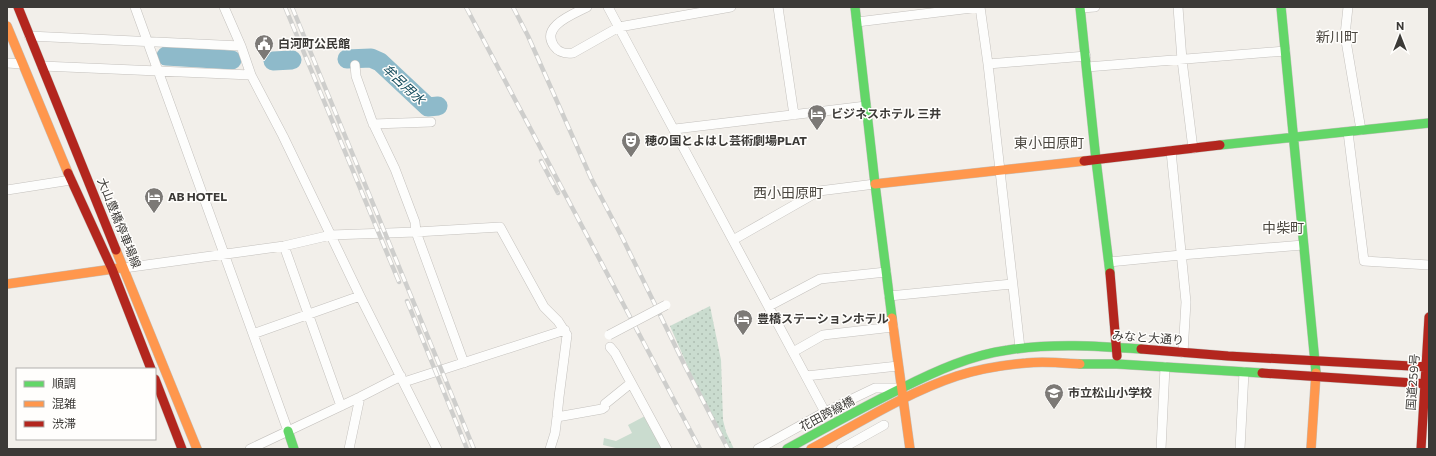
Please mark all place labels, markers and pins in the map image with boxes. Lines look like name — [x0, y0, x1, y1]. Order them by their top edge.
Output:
public building icon: 白河町公民館 — [253, 33, 275, 61]
place label: 白河町公民館 — [278, 36, 350, 50]
hotel icon: ビジネスホテル 三井 — [806, 103, 828, 131]
place label: ビジネスホテル 三井 — [831, 106, 941, 120]
theatre icon: 穂の国とよはし芸術劇場PLAT — [620, 130, 642, 158]
place label: 穂の国とよはし芸術劇場PLAT — [645, 133, 807, 147]
hotel icon: AB HOTEL — [143, 186, 165, 214]
place label: AB HOTEL — [168, 189, 227, 203]
hotel icon: 豊橋ステーションホテル — [732, 308, 754, 336]
place label: 豊橋ステーションホテル — [757, 311, 889, 325]
school or university icon: 市立松山小学校 — [1043, 382, 1065, 410]
place label: 市立松山小学校 — [1068, 385, 1152, 399]

